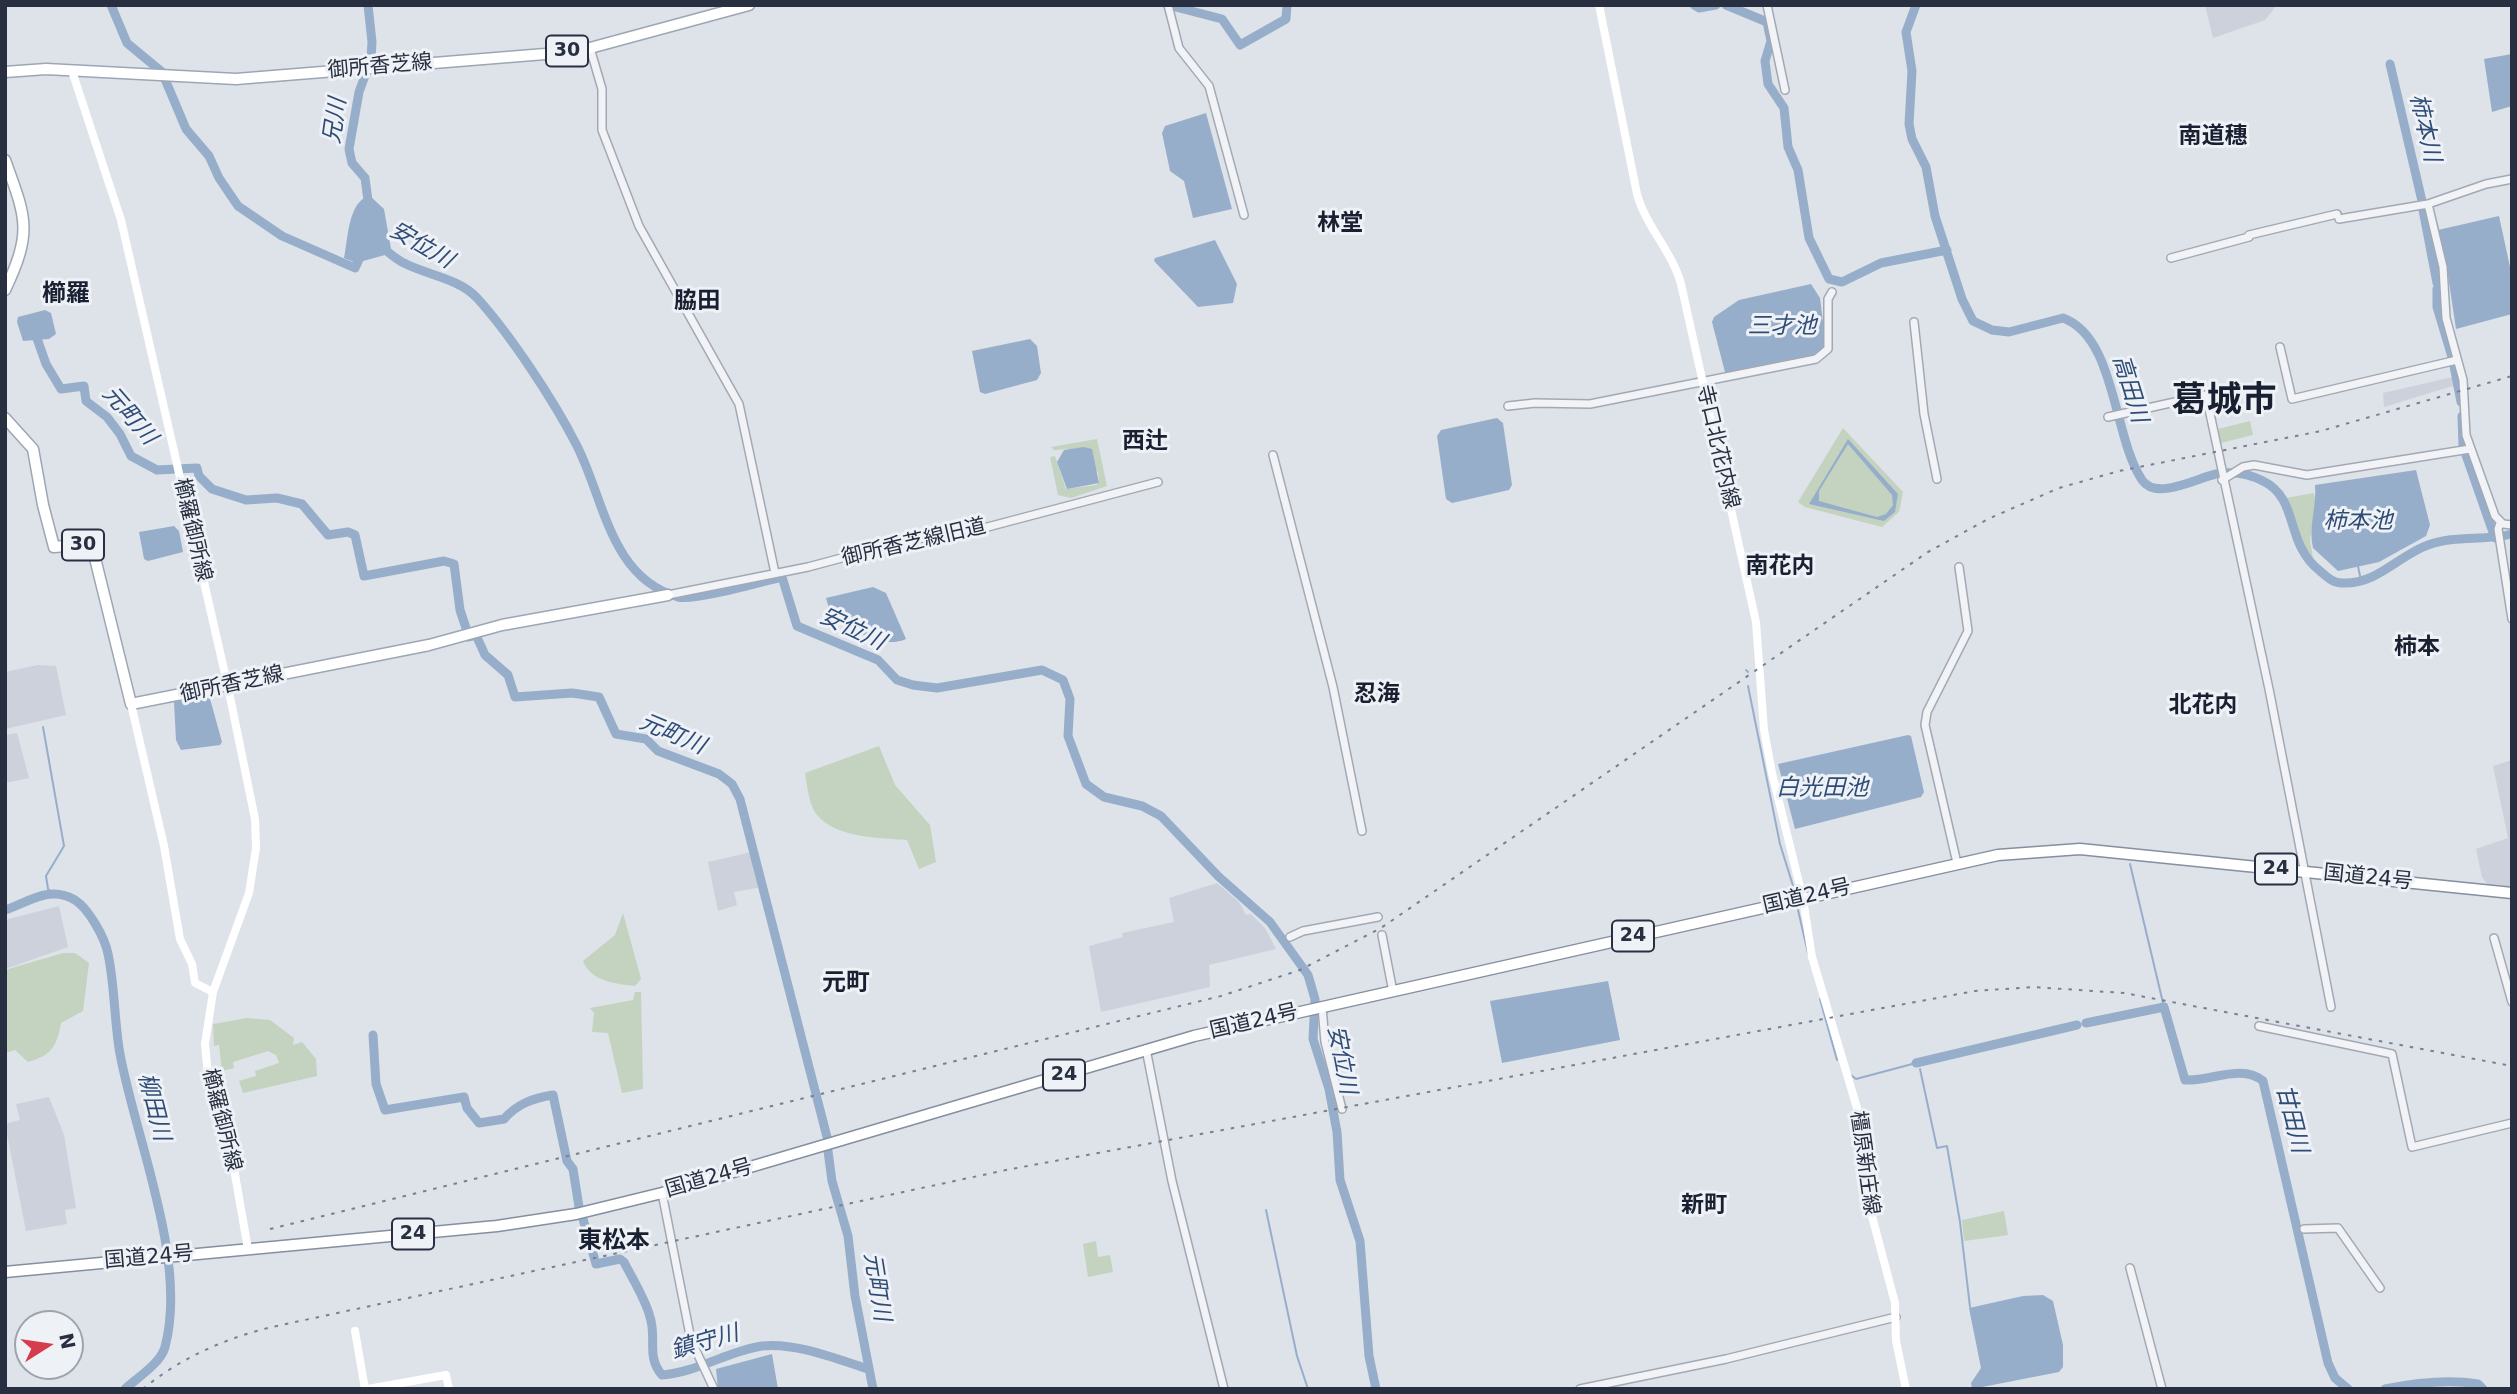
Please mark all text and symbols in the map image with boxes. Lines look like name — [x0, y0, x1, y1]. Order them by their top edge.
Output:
road number: 30 — [546, 36, 588, 66]
street label: 御所香芝線 — [327, 50, 433, 84]
water label: 柿本川 — [2403, 91, 2445, 165]
water label: 兄川 — [319, 96, 353, 146]
district label: 南道穗 — [2179, 123, 2247, 151]
district label: 林堂 — [1317, 210, 1363, 238]
water label: 安位川 — [384, 217, 458, 275]
district label: 櫛羅 — [42, 281, 90, 309]
district label: 脇田 — [674, 288, 720, 316]
water label: 三才池 — [1748, 313, 1816, 341]
water label: 高田川 — [2106, 352, 2152, 426]
water label: 元町川 — [96, 381, 162, 451]
district label: 葛城市 — [2172, 381, 2276, 423]
street label: 寺口北花内線 — [1691, 383, 1743, 511]
district label: 西辻 — [1122, 428, 1168, 456]
street label: 櫛羅御所線 — [168, 476, 216, 584]
water label: 柿本池 — [2324, 508, 2392, 536]
street label: 御所香芝線旧道 — [840, 514, 988, 572]
road number: 30 — [62, 530, 104, 560]
district label: 南花内 — [1746, 553, 1814, 581]
water label: 安位川 — [815, 603, 889, 657]
district label: 柿本 — [2394, 634, 2440, 662]
street label: 御所香芝線 — [178, 662, 286, 708]
district label: 忍海 — [1354, 681, 1400, 709]
district label: 北花内 — [2169, 692, 2237, 720]
water label: 元町川 — [635, 709, 709, 761]
water label: 白光田池 — [1776, 775, 1868, 803]
road number: 24 — [2255, 854, 2297, 884]
street label: 国道24号 — [2322, 861, 2414, 895]
street label: 国道24号 — [1760, 875, 1854, 919]
road number: 24 — [1612, 920, 1654, 952]
district label: 元町 — [822, 970, 870, 998]
street label: 国道24号 — [1207, 1000, 1301, 1044]
water label: 安位川 — [1321, 1024, 1361, 1096]
road number: 24 — [1043, 1060, 1085, 1091]
street label: 櫛羅御所線 — [196, 1066, 246, 1174]
water label: 柳田川 — [131, 1070, 175, 1144]
water label: 甘田川 — [2269, 1082, 2313, 1156]
street label: 橿原新庄線 — [1844, 1109, 1884, 1217]
street label: 国道24号 — [662, 1155, 756, 1203]
district label: 新町 — [1681, 1192, 1727, 1220]
road number: 24 — [392, 1218, 434, 1250]
district label: 東松本 — [578, 1228, 650, 1256]
street label: 国道24号 — [103, 1242, 195, 1274]
water label: 元町川 — [857, 1251, 895, 1323]
north arrow — [14, 1310, 84, 1380]
water label: 鎮守川 — [668, 1320, 742, 1366]
text: N — [55, 1331, 80, 1351]

